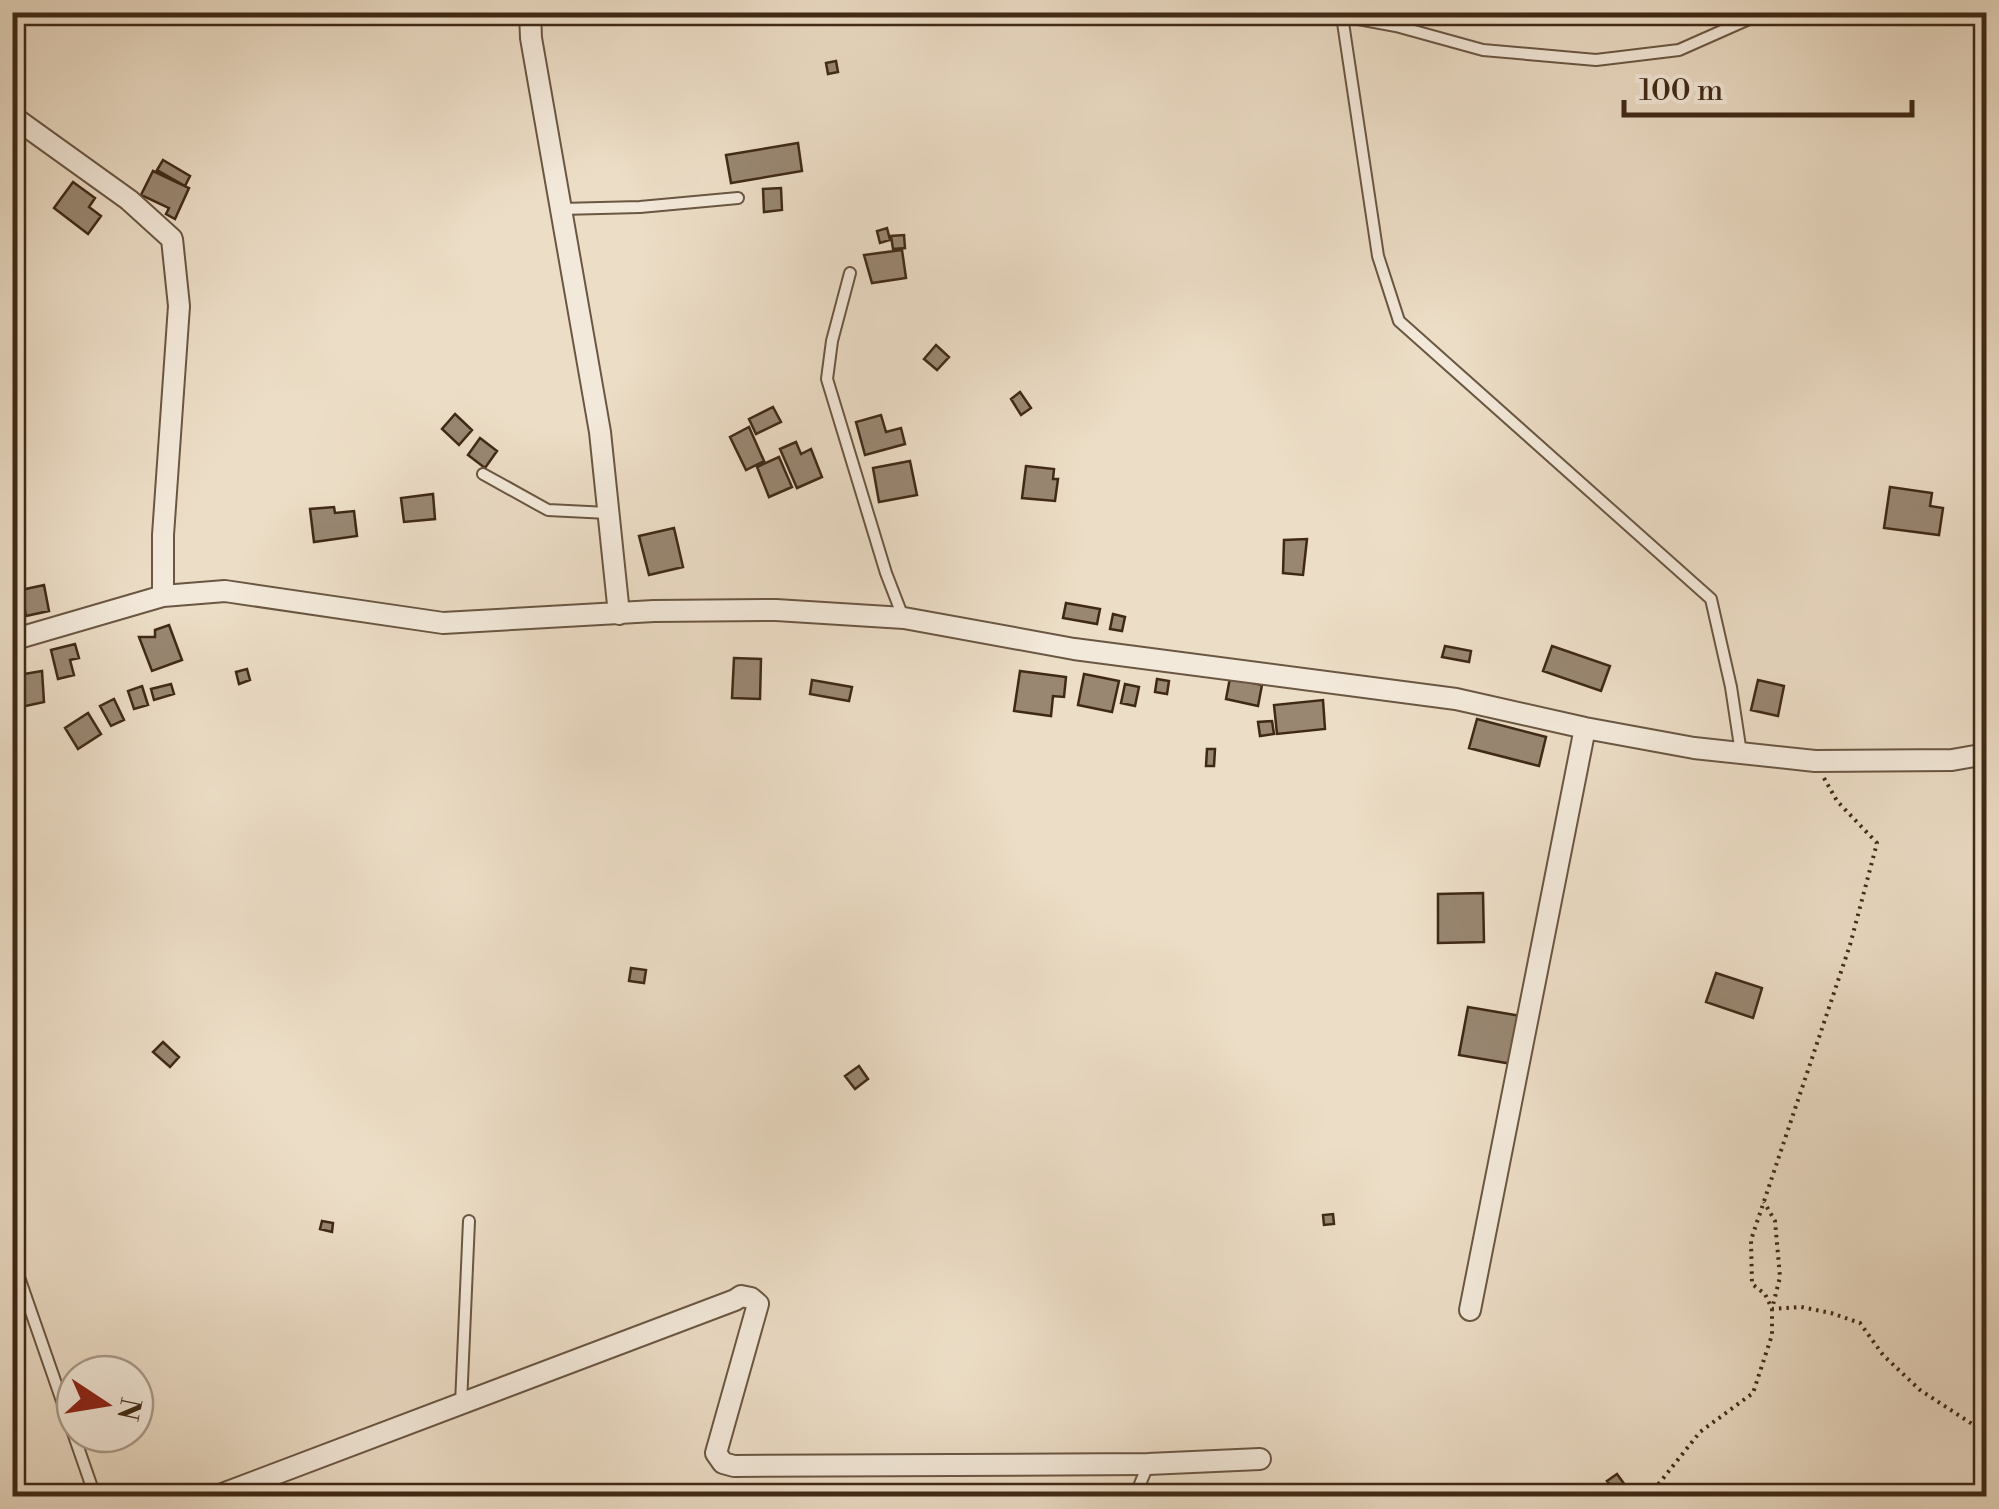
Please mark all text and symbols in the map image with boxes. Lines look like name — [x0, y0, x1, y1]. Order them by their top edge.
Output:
scale bar — [1624, 55, 1912, 117]
text: 100 m — [1639, 72, 1723, 110]
north arrow — [55, 1354, 155, 1454]
text: N — [109, 1394, 147, 1423]

